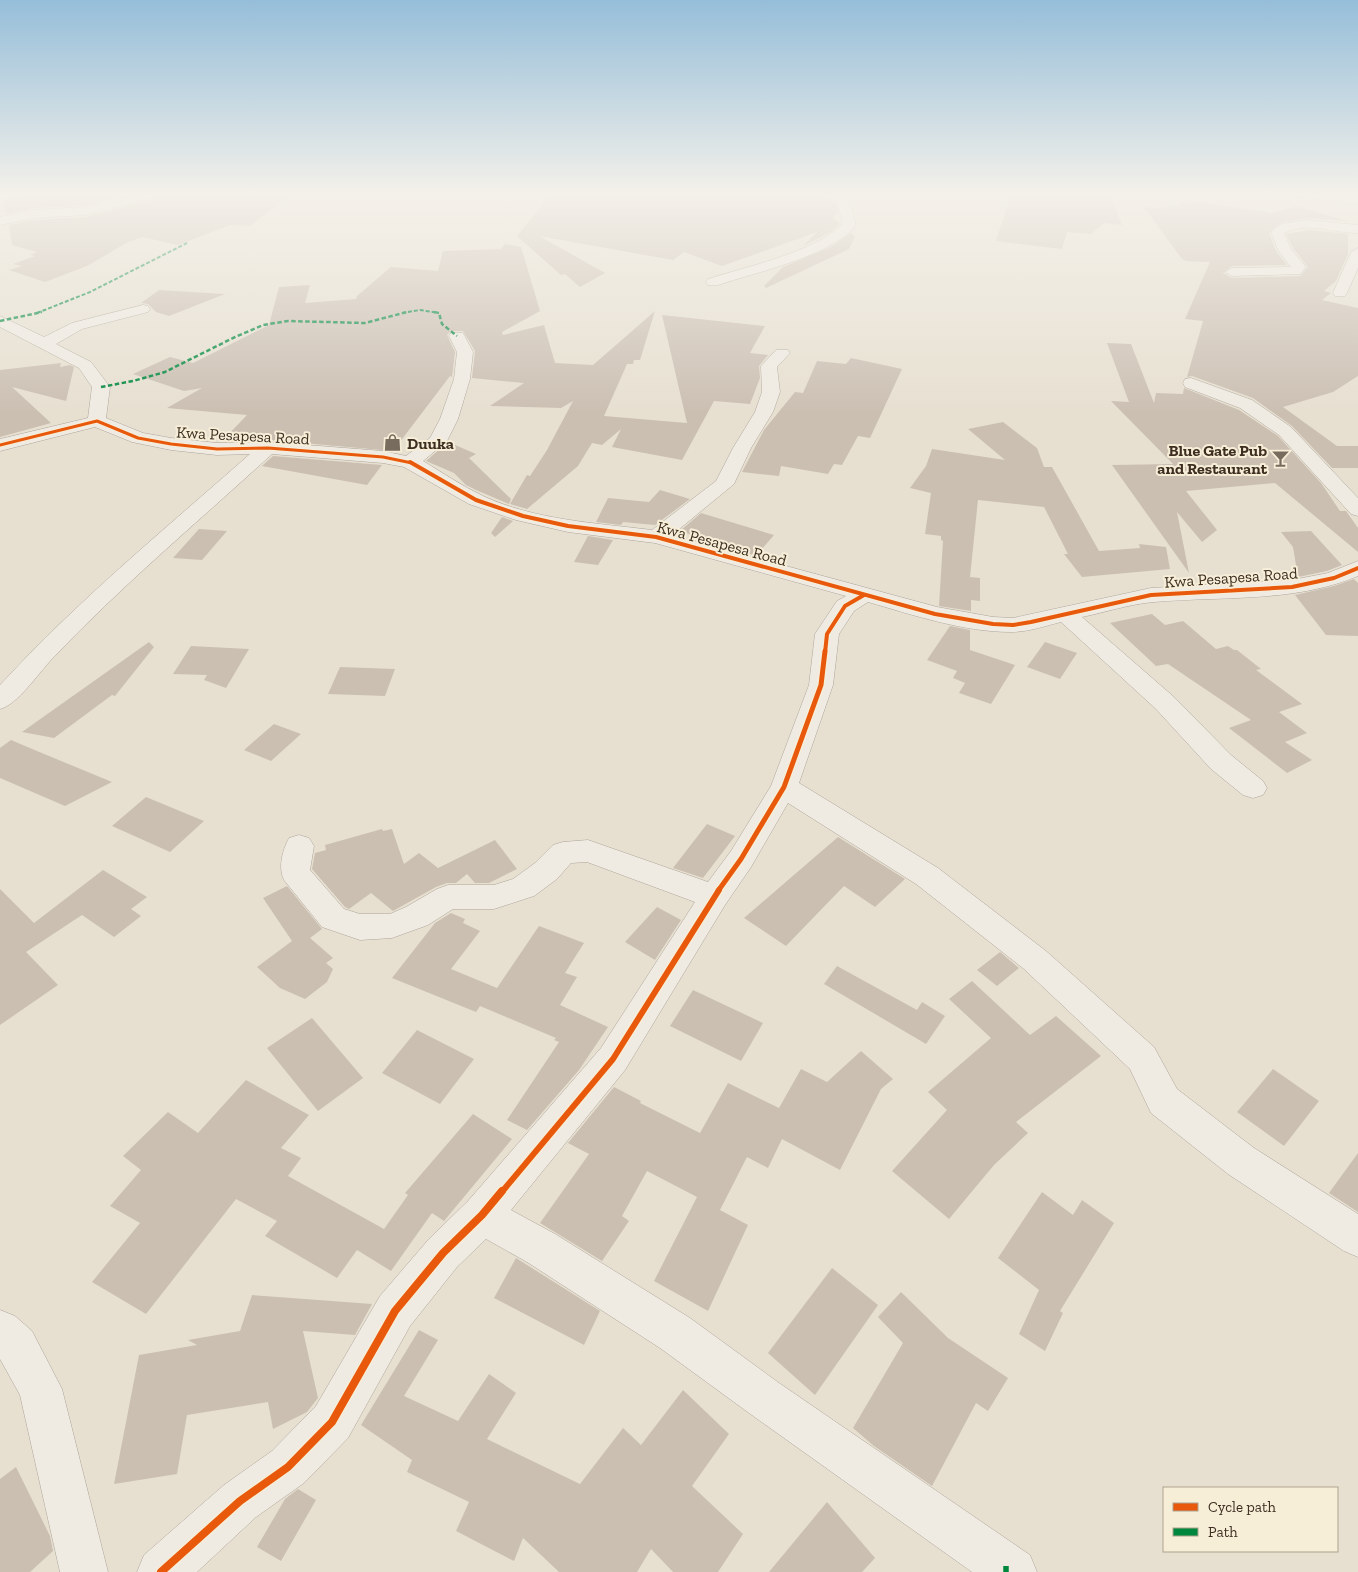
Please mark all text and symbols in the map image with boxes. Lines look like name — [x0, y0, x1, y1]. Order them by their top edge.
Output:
street label: Kwa Pesapesa Road — [176, 423, 310, 448]
shop icon: Duuka — [383, 433, 403, 453]
place label: Duuka — [407, 434, 454, 453]
place label: Blue Gate Pub and Restaurant — [1157, 441, 1268, 478]
bar icon: Blue Gate Pub and Restaurant — [1271, 449, 1291, 469]
street label: Kwa Pesapesa Road — [655, 517, 789, 570]
street label: Kwa Pesapesa Road — [1164, 563, 1298, 592]
legend — [1163, 1487, 1338, 1552]
text: Cycle path — [1208, 1498, 1277, 1516]
text: Path — [1208, 1523, 1238, 1541]

